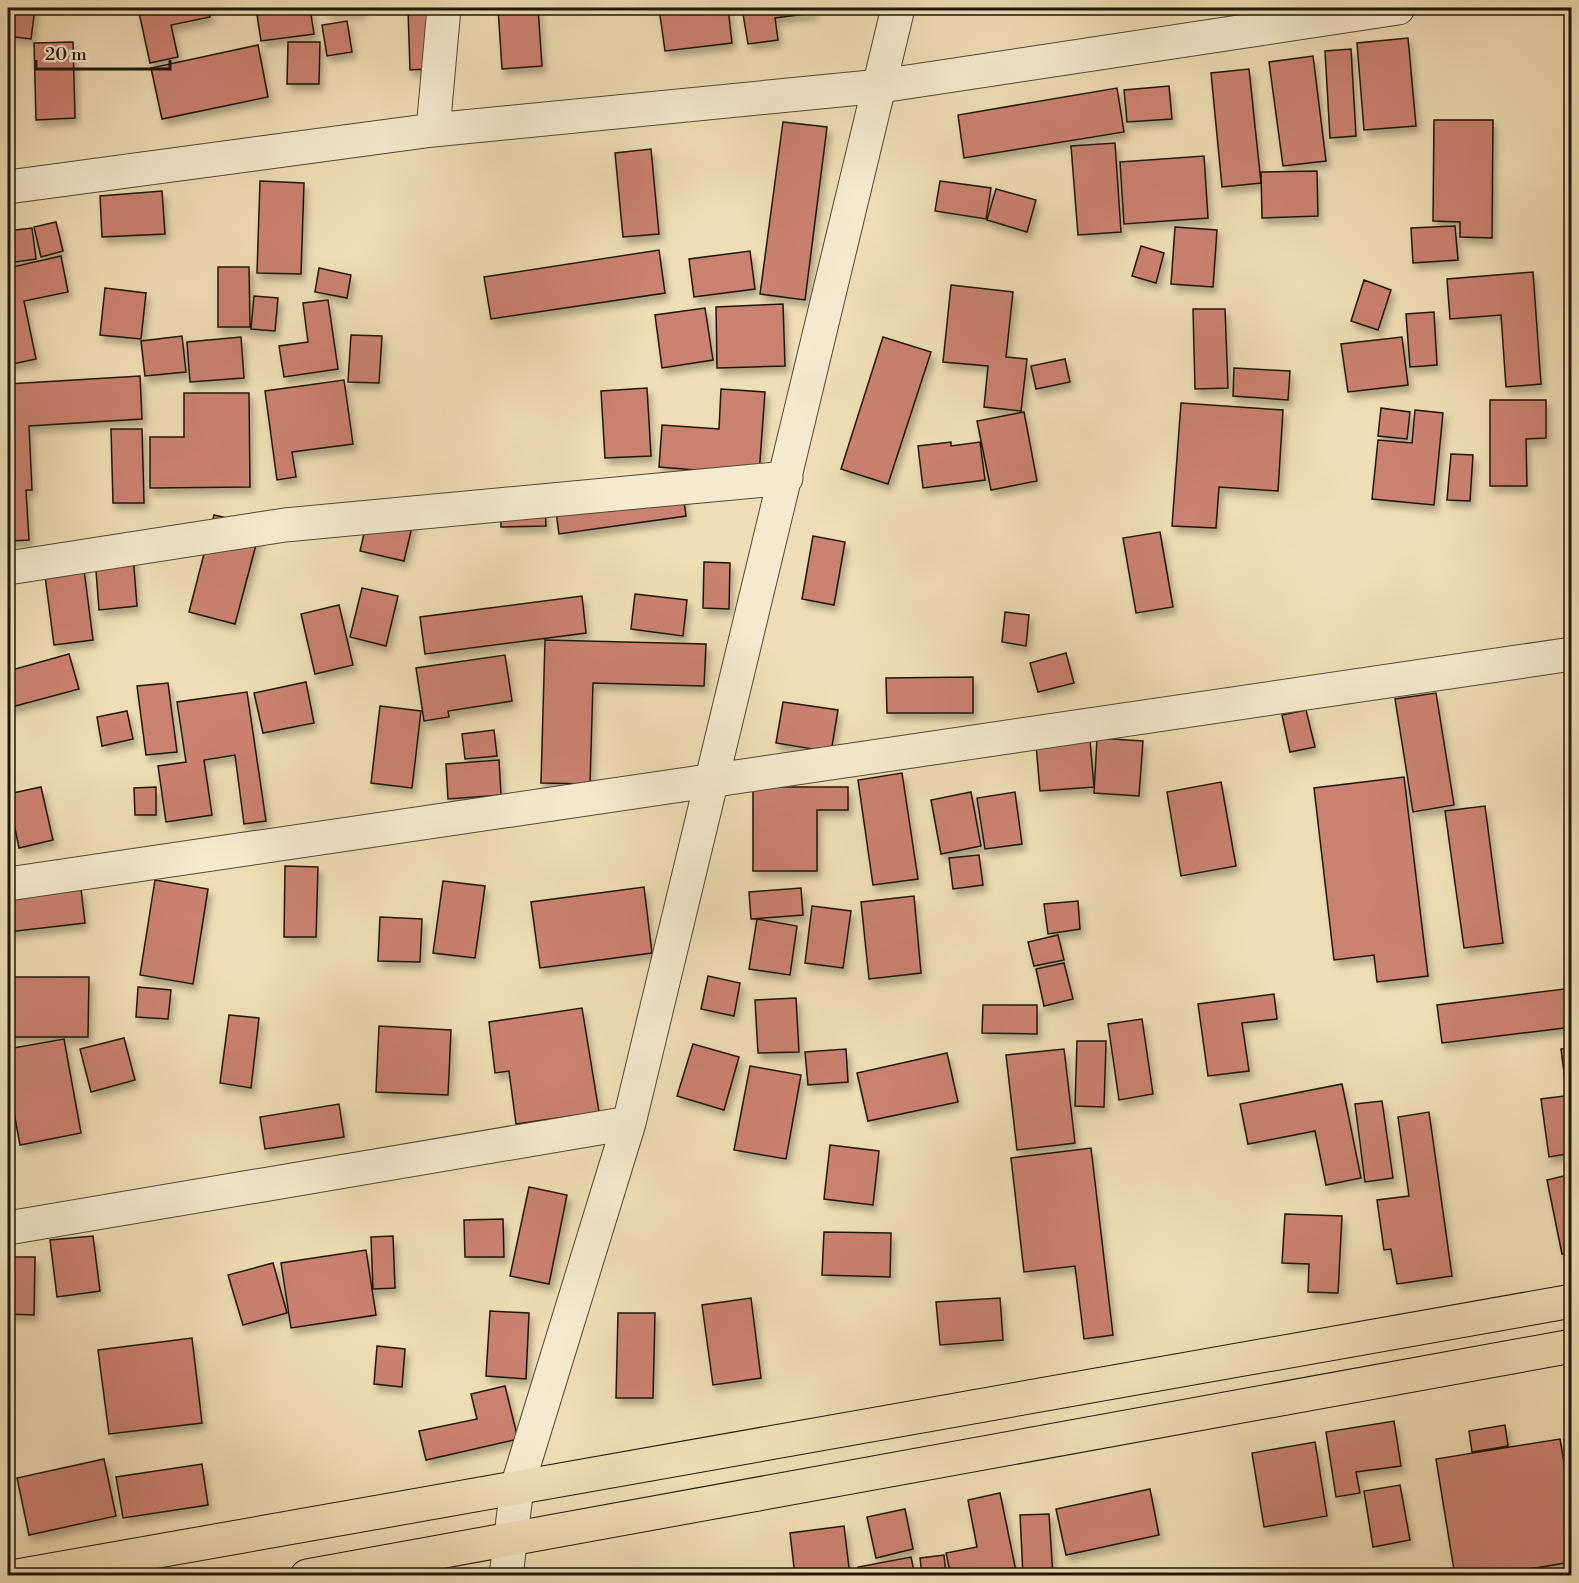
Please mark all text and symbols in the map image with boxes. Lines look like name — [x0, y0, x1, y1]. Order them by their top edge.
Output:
scale bar — [36, 33, 170, 71]
text: 20 m — [45, 43, 87, 66]

